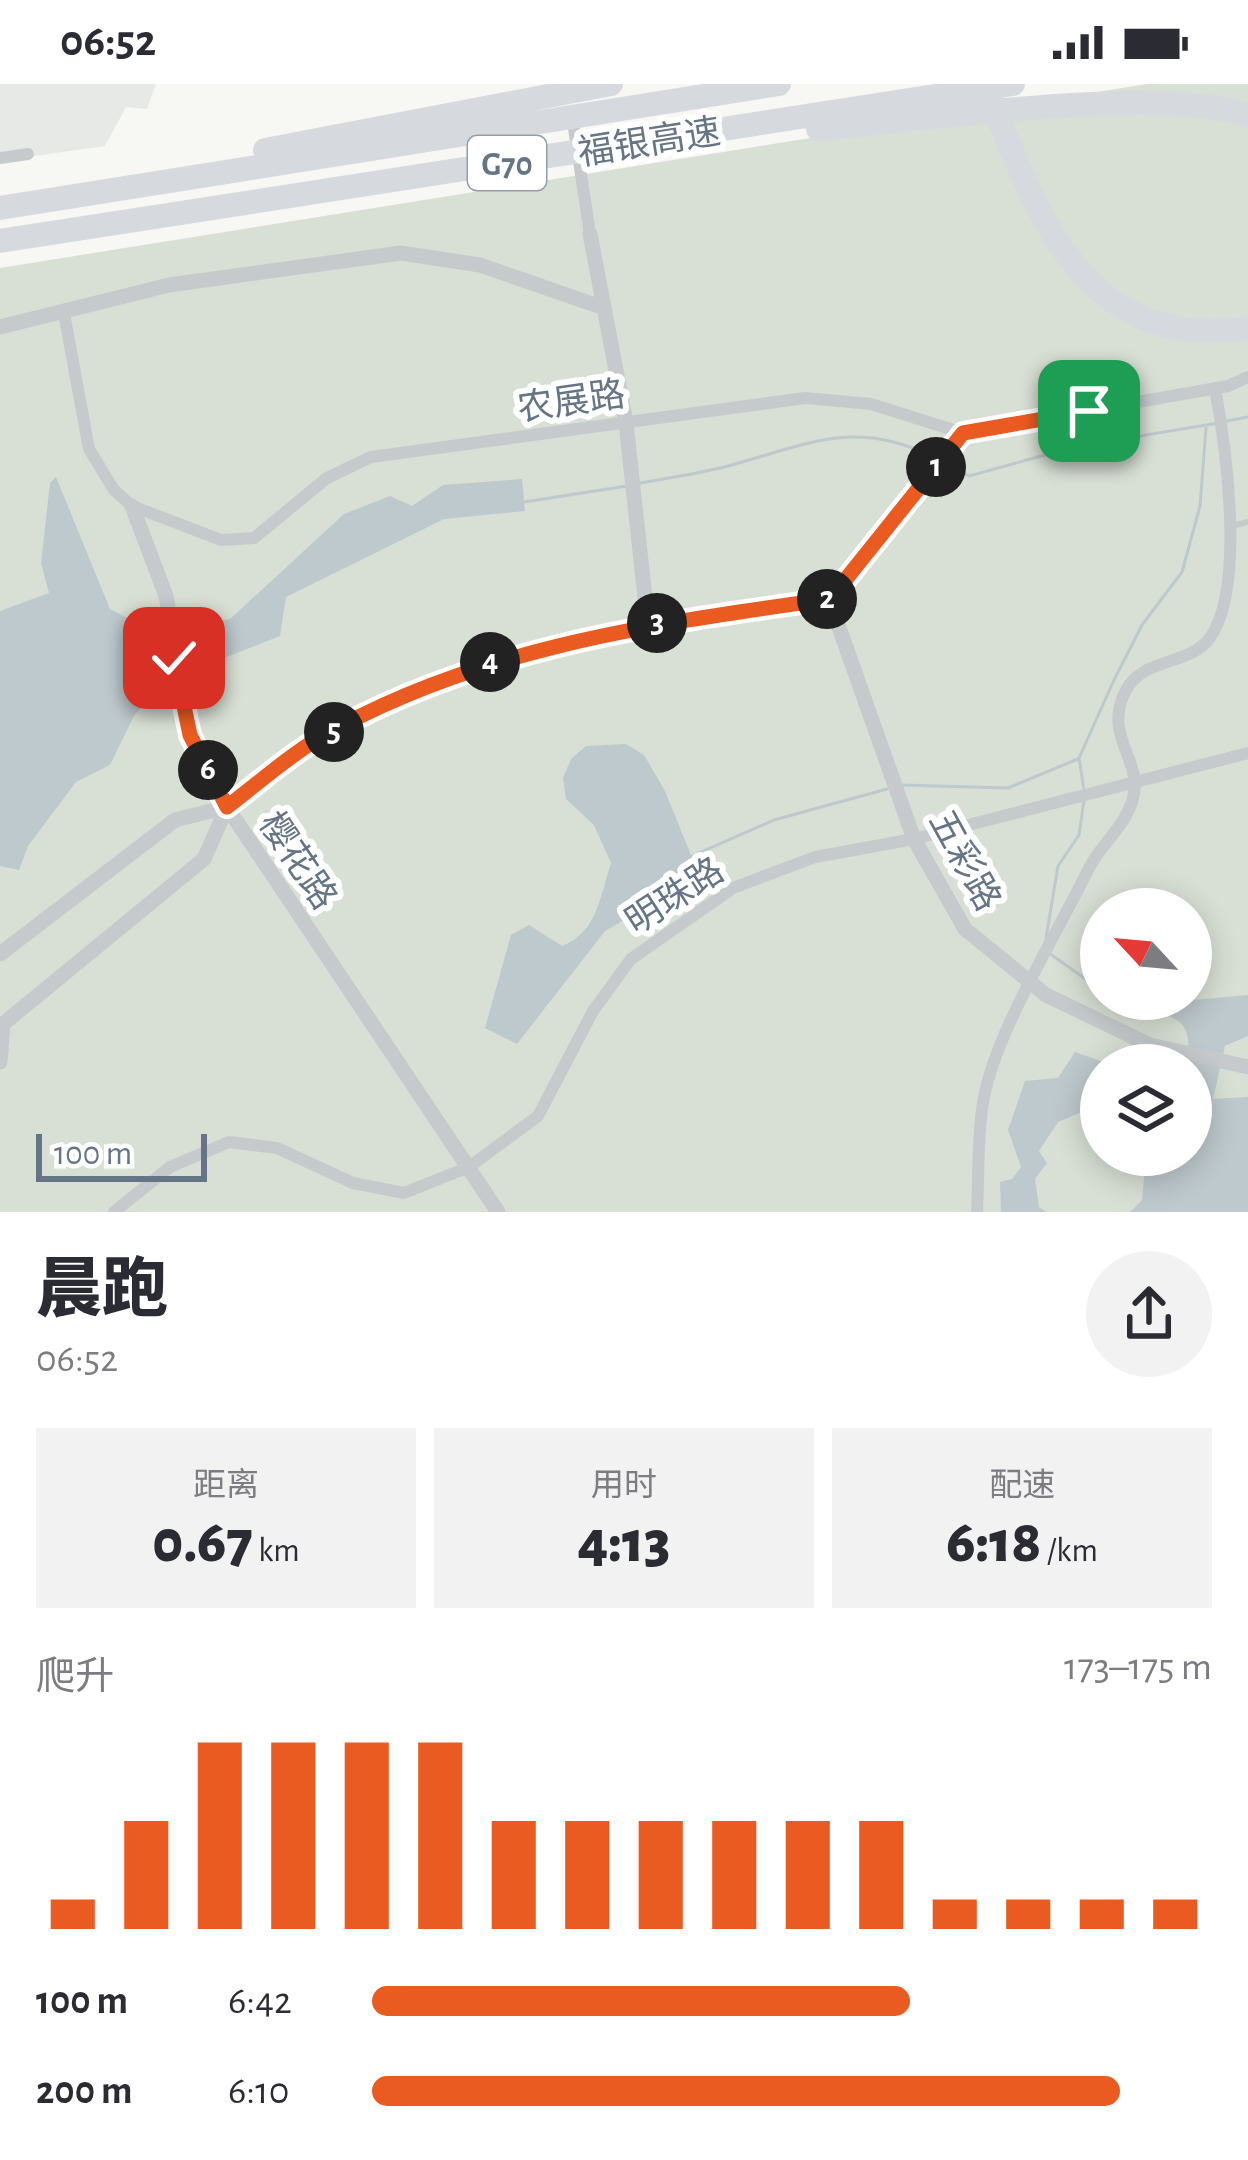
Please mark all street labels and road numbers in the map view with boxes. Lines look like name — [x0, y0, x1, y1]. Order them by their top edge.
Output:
street label: 福银高速 — [575, 112, 723, 172]
road number: G70 — [468, 136, 546, 190]
street label: 农展路 — [515, 375, 627, 427]
street label: 五彩路 — [922, 804, 1008, 917]
street label: 樱花路 — [252, 805, 344, 916]
street label: 明珠路 — [619, 850, 730, 941]

